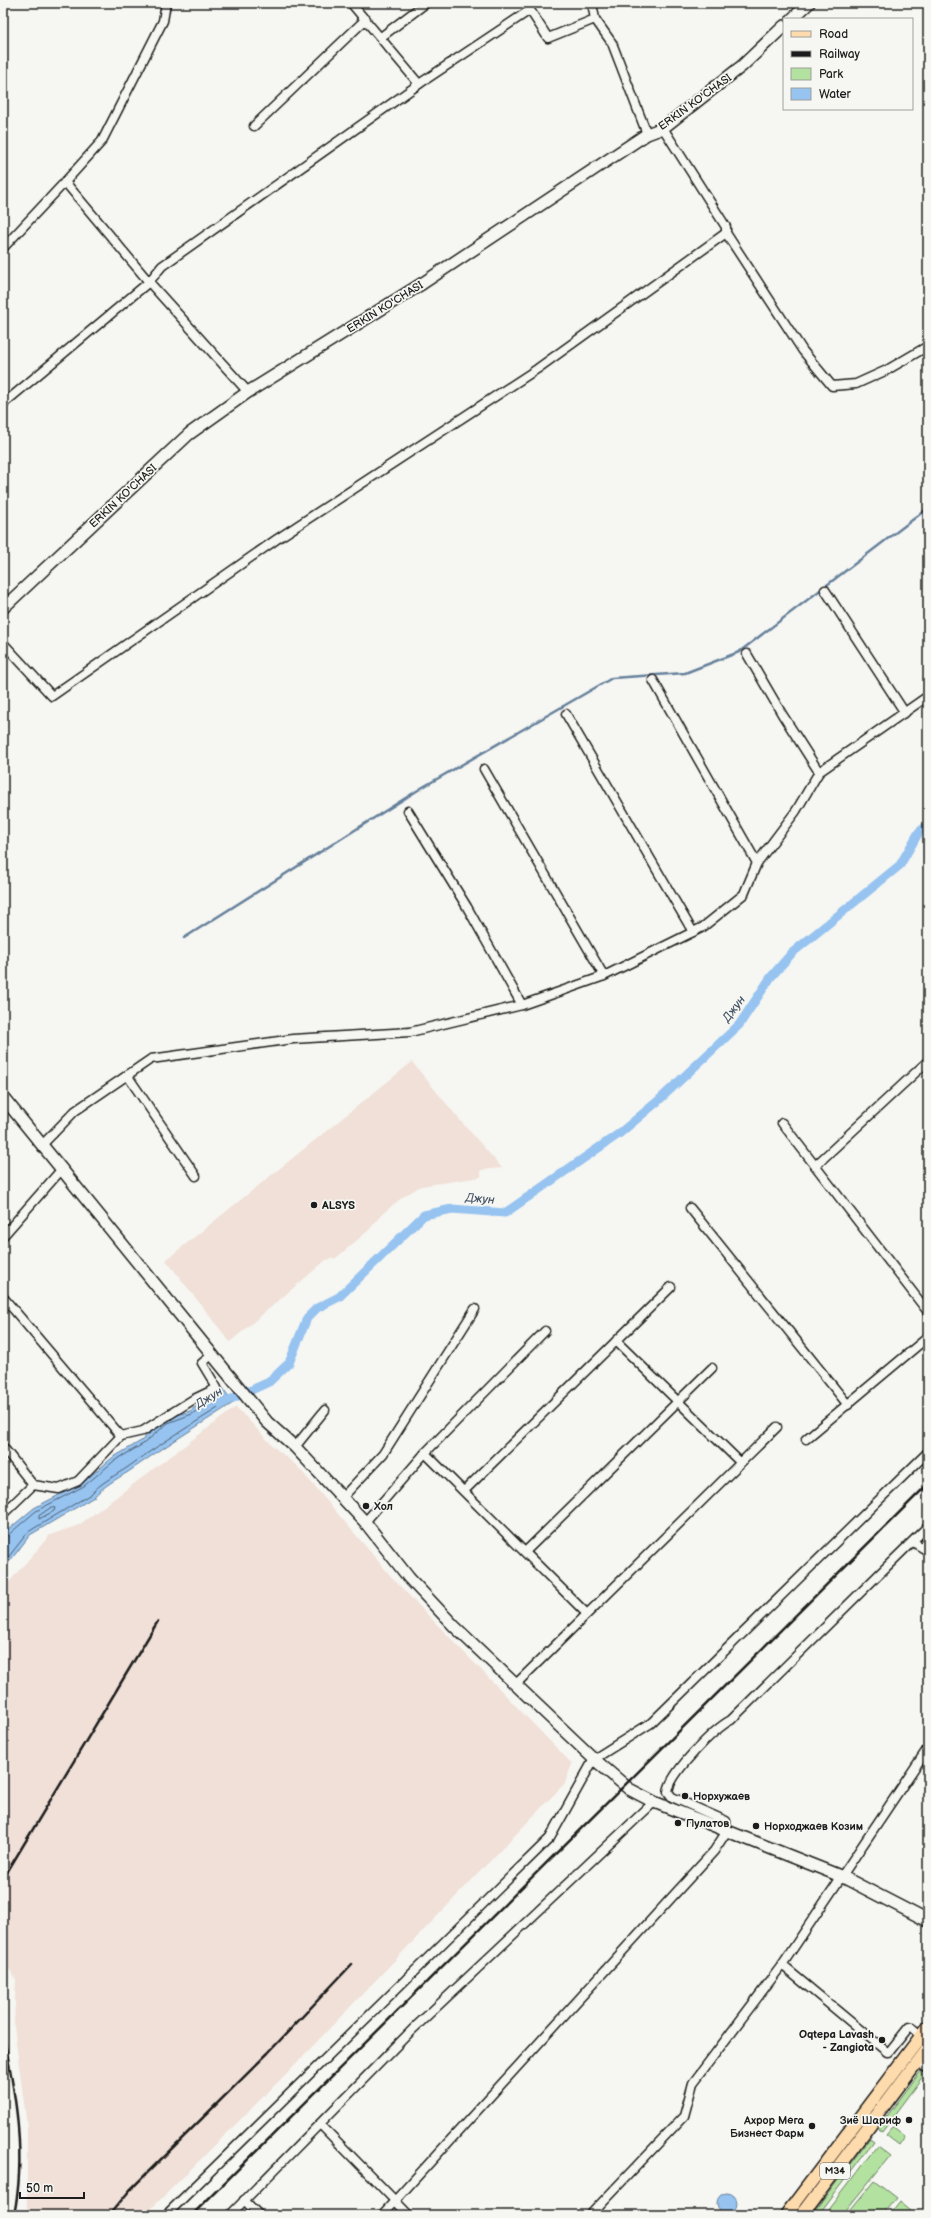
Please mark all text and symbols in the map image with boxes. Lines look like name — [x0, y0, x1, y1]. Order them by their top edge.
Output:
legend — [783, 18, 913, 110]
text: Road — [819, 27, 848, 42]
text: Railway — [819, 47, 861, 62]
text: Park — [819, 67, 843, 82]
street label: ERKIN KO'CHASI — [656, 71, 735, 133]
text: Water — [819, 87, 851, 102]
street label: ERKIN KO'CHASI — [345, 278, 426, 336]
street label: ERKIN KO'CHASI — [87, 461, 160, 531]
water label: Джун — [719, 993, 749, 1026]
water label: Джун — [464, 1190, 495, 1208]
place label: ALSYS — [321, 1199, 355, 1212]
marker: ALSYS — [309, 1200, 319, 1210]
water label: Джун — [192, 1384, 226, 1412]
place label: Хол — [373, 1500, 393, 1513]
marker: Хол — [361, 1501, 371, 1511]
place label: Норхужаев — [693, 1790, 750, 1803]
marker: Норхужаев — [680, 1791, 690, 1801]
place label: Пулатов — [686, 1817, 729, 1830]
marker: Пулатов — [673, 1818, 683, 1828]
place label: Норходжаев Козим — [764, 1820, 863, 1833]
marker: Норходжаев Козим — [751, 1821, 761, 1831]
place label: Oqtepa Lavash - Zangiota — [799, 2028, 874, 2054]
marker: Oqtepa Lavash - Zangiota — [877, 2035, 887, 2045]
place label: Ахрор Мега Бизнест Фарм — [730, 2114, 805, 2140]
place label: Зиё Шариф — [840, 2114, 902, 2127]
marker: Зиё Шариф — [904, 2115, 914, 2125]
marker: Ахрор Мега Бизнест Фарм — [807, 2121, 817, 2131]
road number: M34 — [820, 2163, 850, 2179]
scale bar — [20, 2174, 84, 2200]
text: 50 m — [26, 2181, 53, 2196]

